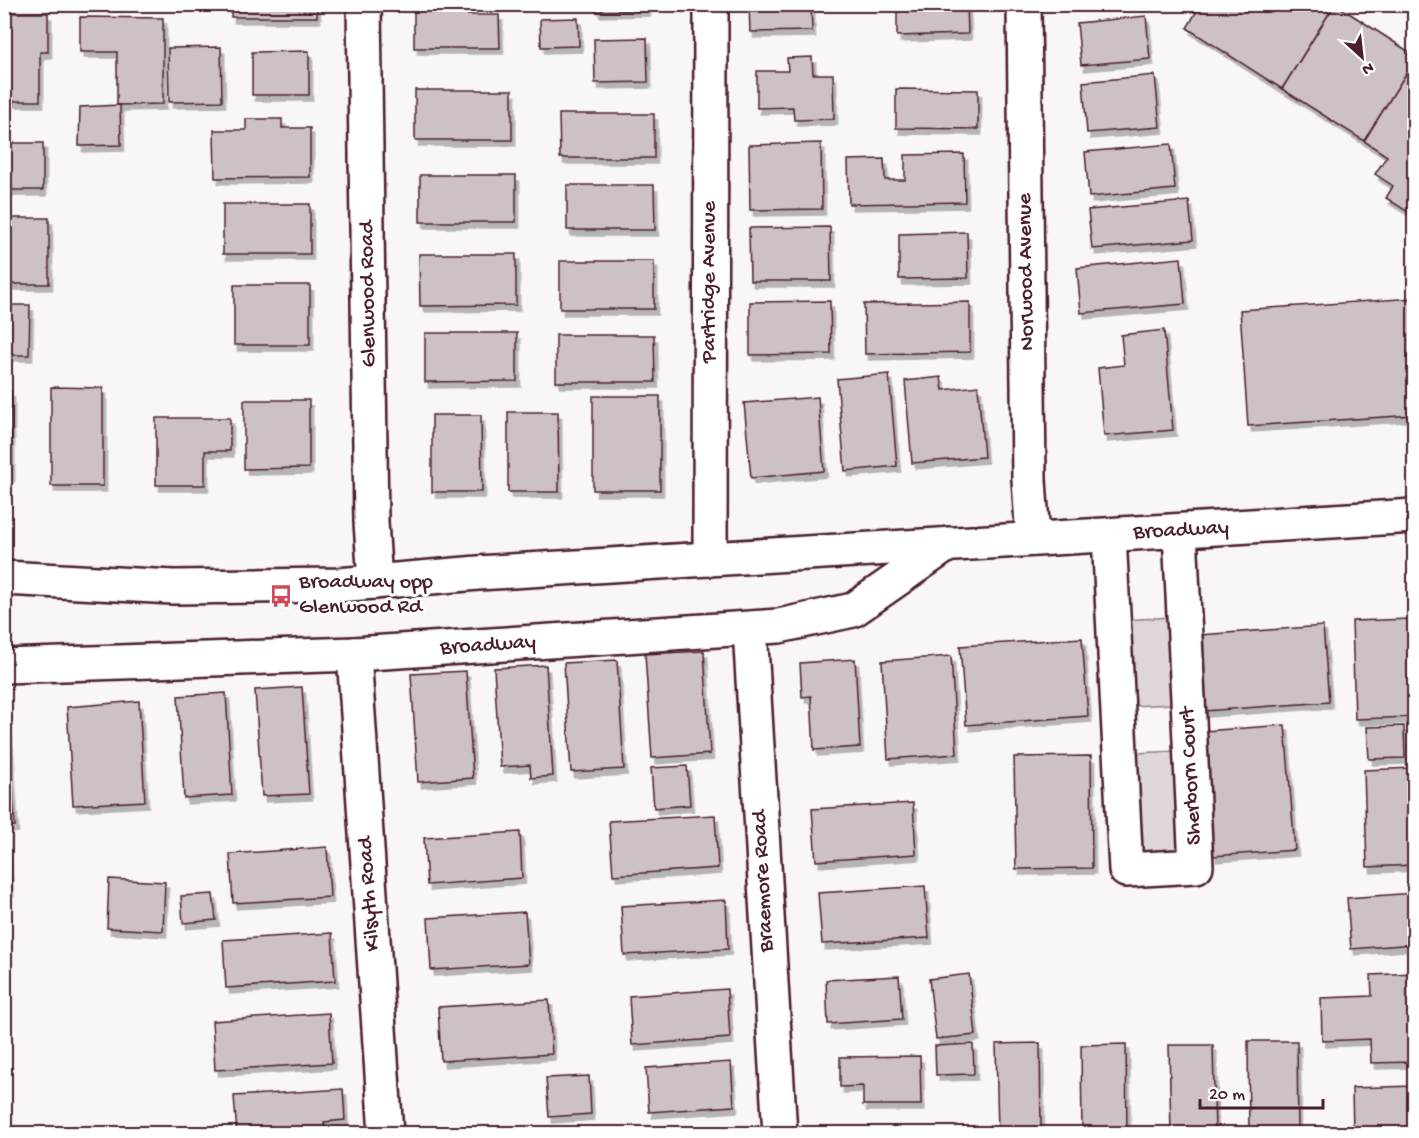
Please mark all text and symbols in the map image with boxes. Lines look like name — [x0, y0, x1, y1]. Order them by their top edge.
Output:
north arrow — [1332, 27, 1392, 87]
text: N — [1358, 56, 1376, 78]
street label: Norwood Avenue — [1013, 192, 1041, 351]
street label: Partridge Avenue — [697, 200, 723, 364]
street label: Glenwood Road — [355, 218, 383, 368]
street label: Broadway — [1132, 516, 1230, 547]
place label: Broadway opp Glenwood Rd — [298, 570, 433, 621]
bus stop icon: Broadway opp Glenwood Rd — [268, 583, 294, 609]
street label: Broadway — [438, 630, 537, 662]
street label: Sherborn Court — [1175, 704, 1209, 846]
street label: Braemore Road — [747, 807, 781, 954]
street label: Kilsyth Road — [353, 834, 387, 952]
scale bar — [1200, 1072, 1323, 1110]
text: 20 m — [1209, 1085, 1245, 1106]

